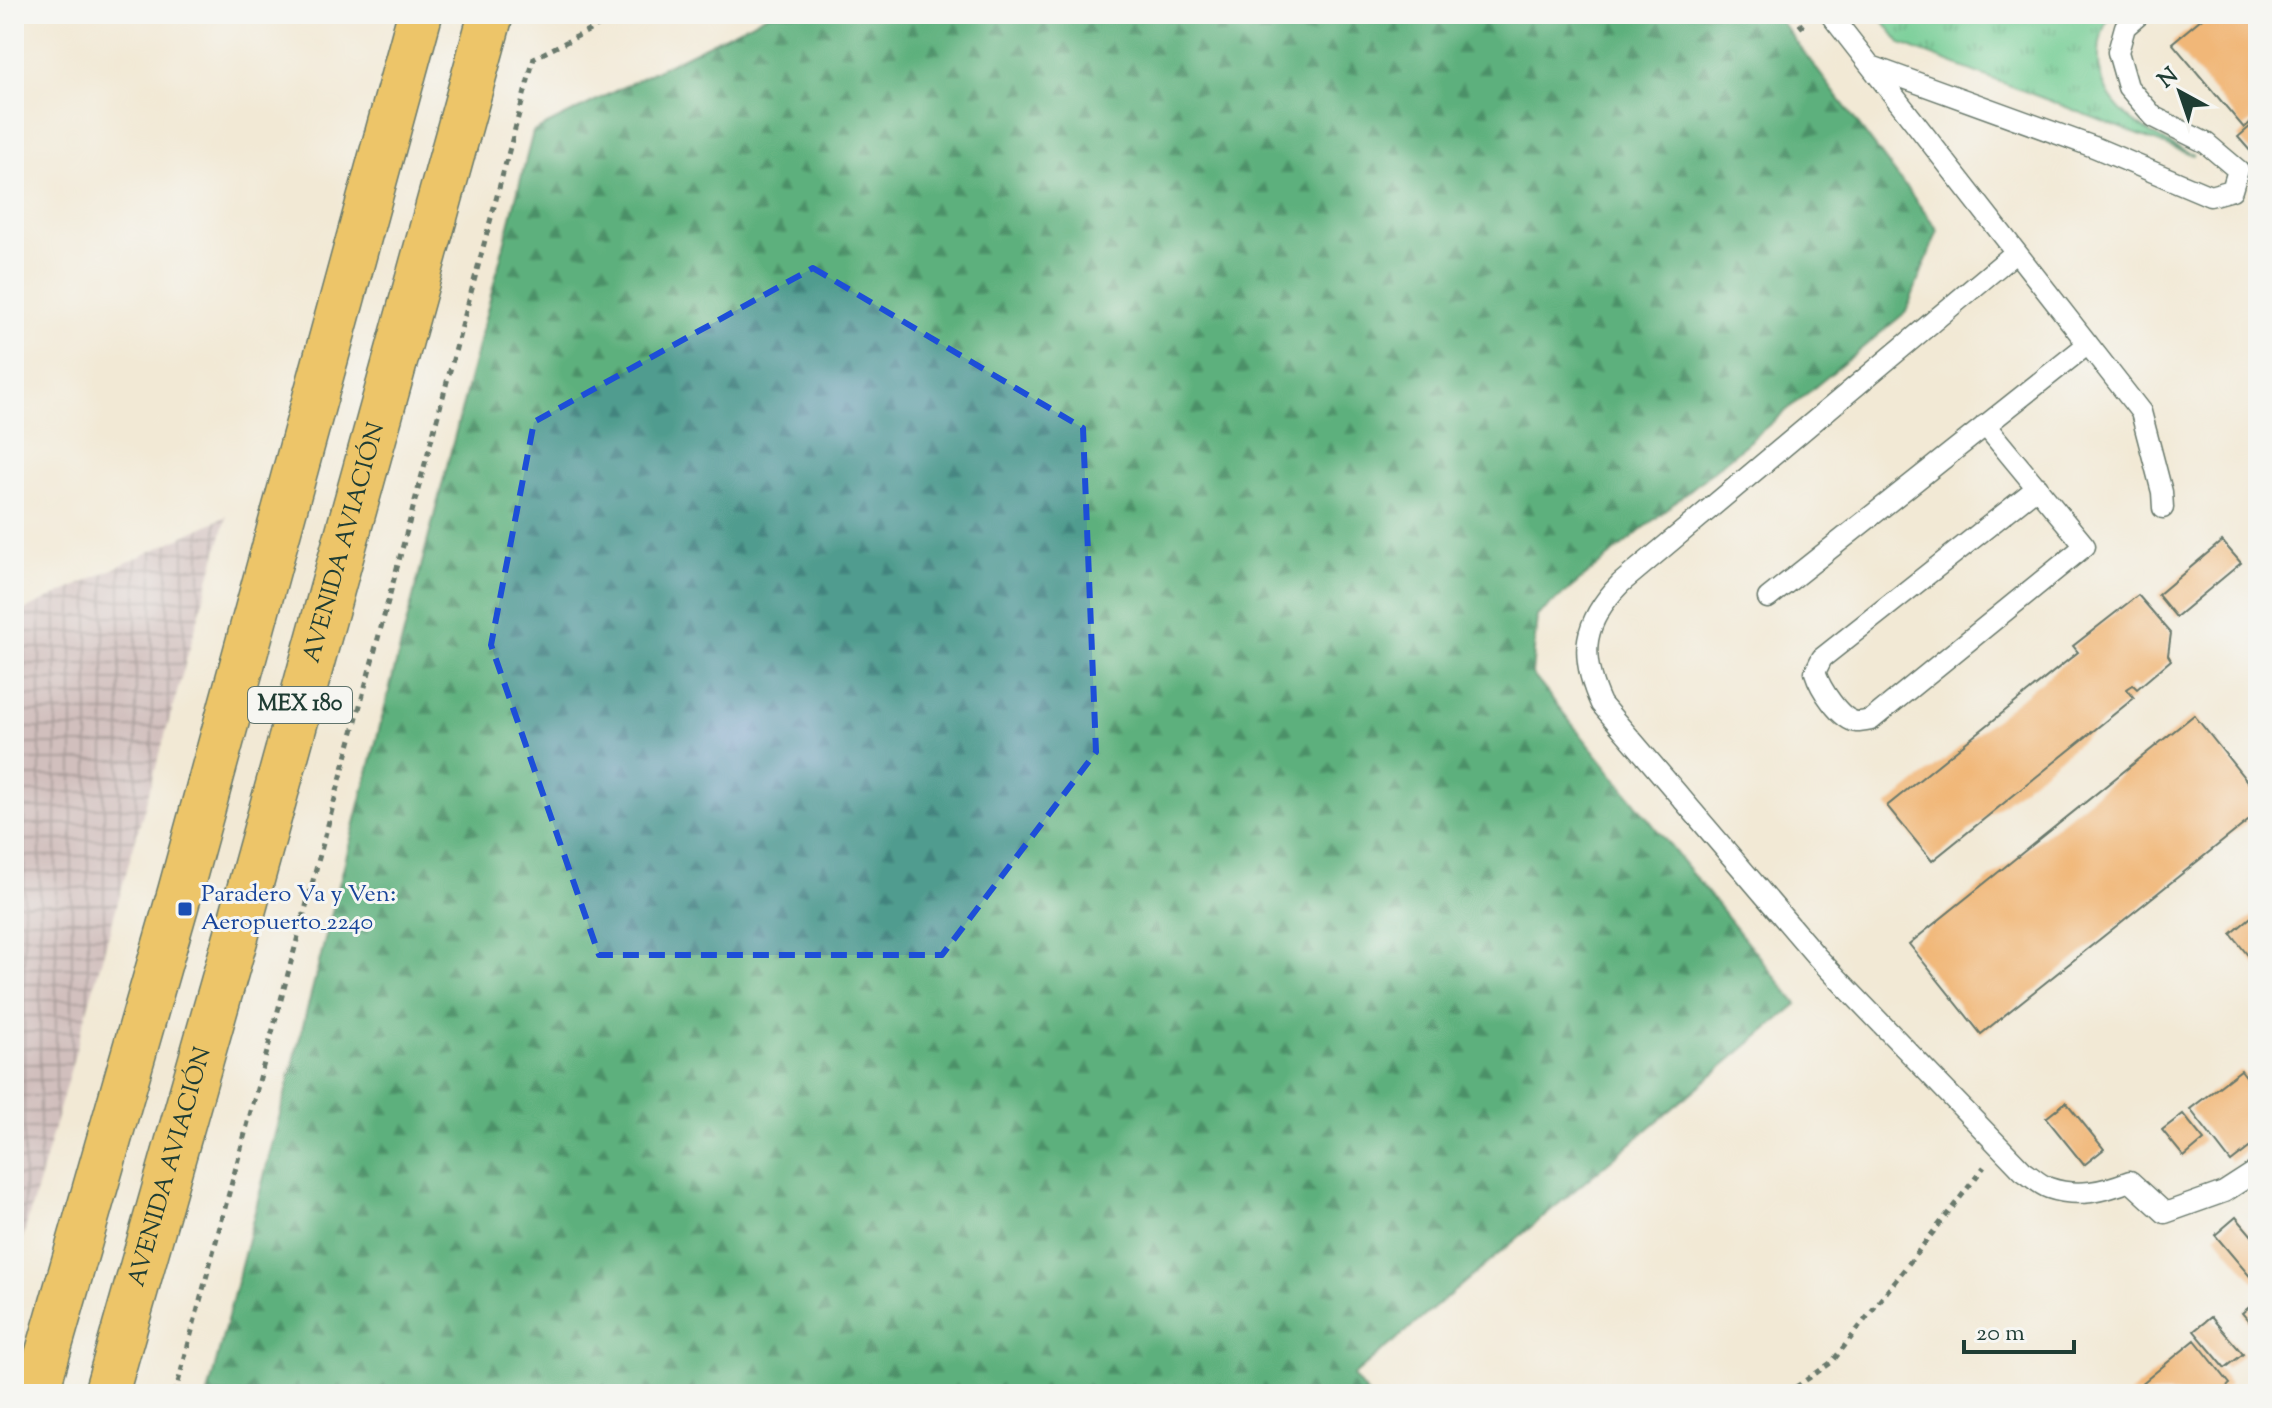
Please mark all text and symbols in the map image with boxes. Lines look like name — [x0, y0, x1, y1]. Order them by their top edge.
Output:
north arrow — [2140, 52, 2220, 132]
text: N — [2152, 61, 2186, 97]
street label: AVENIDA AVIACIÓN — [296, 419, 394, 667]
road number: MEX 180 — [248, 687, 352, 723]
place label: Paradero Va y Ven: Aeropuerto_2240 — [201, 878, 396, 940]
marker: Paradero Va y Ven: Aeropuerto_2240 — [176, 900, 194, 918]
street label: AVENIDA AVIACIÓN — [120, 1043, 221, 1291]
scale bar — [1964, 1304, 2074, 1354]
text: 20 m — [1976, 1317, 2025, 1351]

